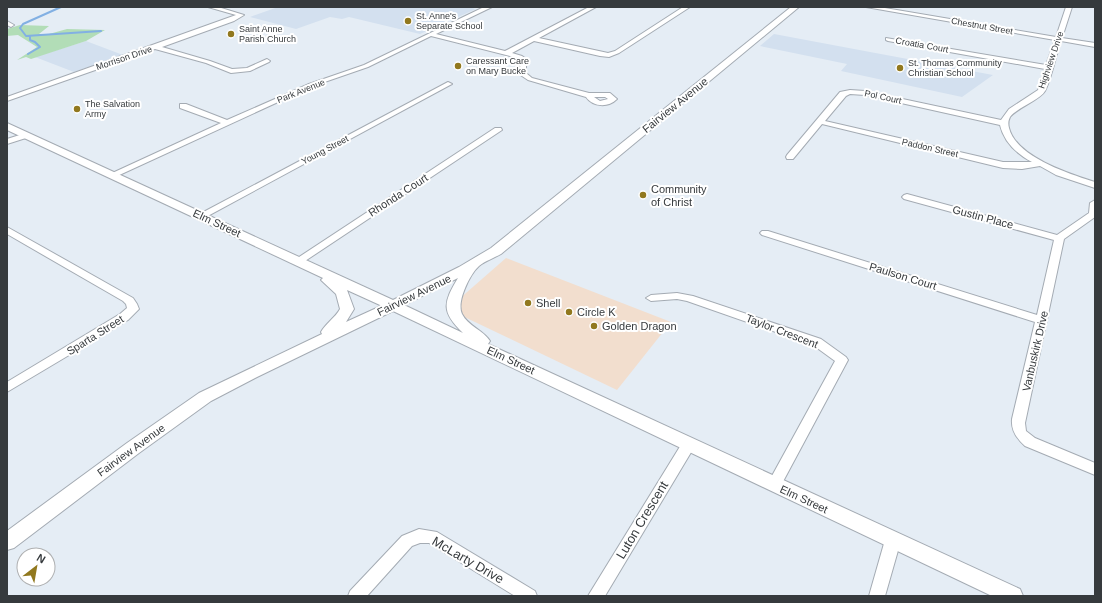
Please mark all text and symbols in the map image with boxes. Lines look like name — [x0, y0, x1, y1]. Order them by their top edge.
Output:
place label: St. Anne's Separate School — [416, 11, 483, 31]
marker: St. Anne's Separate School — [403, 16, 413, 26]
street label: Chestnut Street — [950, 16, 1014, 36]
place label: Saint Anne Parish Church — [239, 24, 296, 44]
marker: Saint Anne Parish Church — [226, 29, 236, 39]
street label: Highview Drive — [1037, 30, 1065, 90]
street label: Croatia Court — [895, 35, 950, 55]
street label: Morrison Drive — [95, 44, 153, 72]
place label: Caressant Care on Mary Bucke — [466, 56, 529, 76]
place label: St. Thomas Community Christian School — [908, 58, 1002, 78]
marker: Caressant Care on Mary Bucke — [453, 61, 463, 71]
marker: St. Thomas Community Christian School — [895, 63, 905, 73]
street label: Fairview Avenue — [640, 75, 710, 135]
street label: Park Avenue — [276, 77, 326, 105]
street label: Pol Court — [864, 88, 903, 106]
place label: The Salvation Army — [85, 99, 140, 119]
marker: The Salvation Army — [72, 104, 82, 114]
street label: Young Street — [300, 133, 351, 167]
street label: Paddon Street — [901, 137, 960, 159]
street label: Rhonda Court — [366, 171, 430, 219]
place label: Community of Christ — [651, 183, 707, 208]
marker: Community of Christ — [638, 190, 648, 200]
street label: Gustin Place — [951, 203, 1015, 231]
street label: Elm Street — [191, 207, 243, 239]
street label: Paulson Court — [868, 260, 938, 292]
street label: Fairview Avenue — [375, 272, 453, 318]
place label: Shell — [536, 297, 560, 309]
marker: Shell — [523, 298, 533, 308]
place label: Circle K — [577, 306, 616, 318]
marker: Circle K — [564, 307, 574, 317]
street label: Vanbuskirk Drive — [1020, 310, 1050, 392]
street label: Taylor Crescent — [744, 312, 820, 350]
street label: Sparta Street — [64, 313, 126, 357]
place label: Golden Dragon — [602, 320, 677, 332]
marker: Golden Dragon — [589, 321, 599, 331]
street label: Elm Street — [485, 344, 537, 376]
street label: Fairview Avenue — [95, 421, 167, 479]
street label: Luton Crescent — [613, 478, 671, 562]
street label: Elm Street — [778, 483, 830, 515]
street label: McLarty Drive — [430, 533, 506, 587]
north arrow — [16, 547, 56, 587]
text: N — [35, 551, 48, 566]

